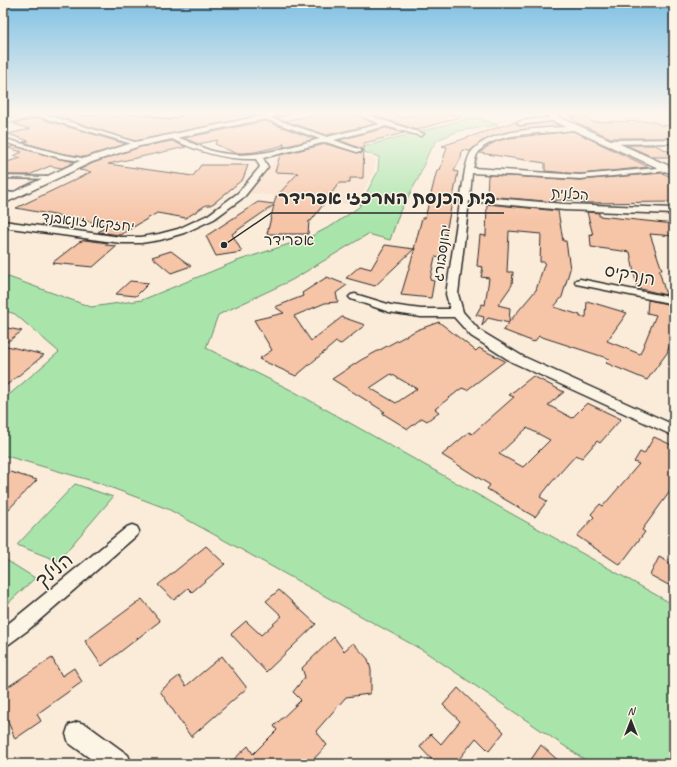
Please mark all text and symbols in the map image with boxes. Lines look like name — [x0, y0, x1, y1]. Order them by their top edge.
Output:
callout: בית הכנסת המרכזי אפרידר — [271, 183, 504, 213]
street label: הכלנית — [550, 184, 590, 204]
text: בית הכנסת המרכזי אפרידר — [278, 187, 496, 209]
street label: יחזקאל זונאבנד — [41, 209, 135, 235]
street label: יהונסבורג — [430, 223, 454, 283]
district label: אפרידר — [264, 231, 314, 250]
street label: הנרקיס — [603, 260, 657, 290]
street label: הלילך — [30, 547, 78, 593]
north arrow — [611, 701, 651, 741]
text: N — [628, 704, 637, 718]

